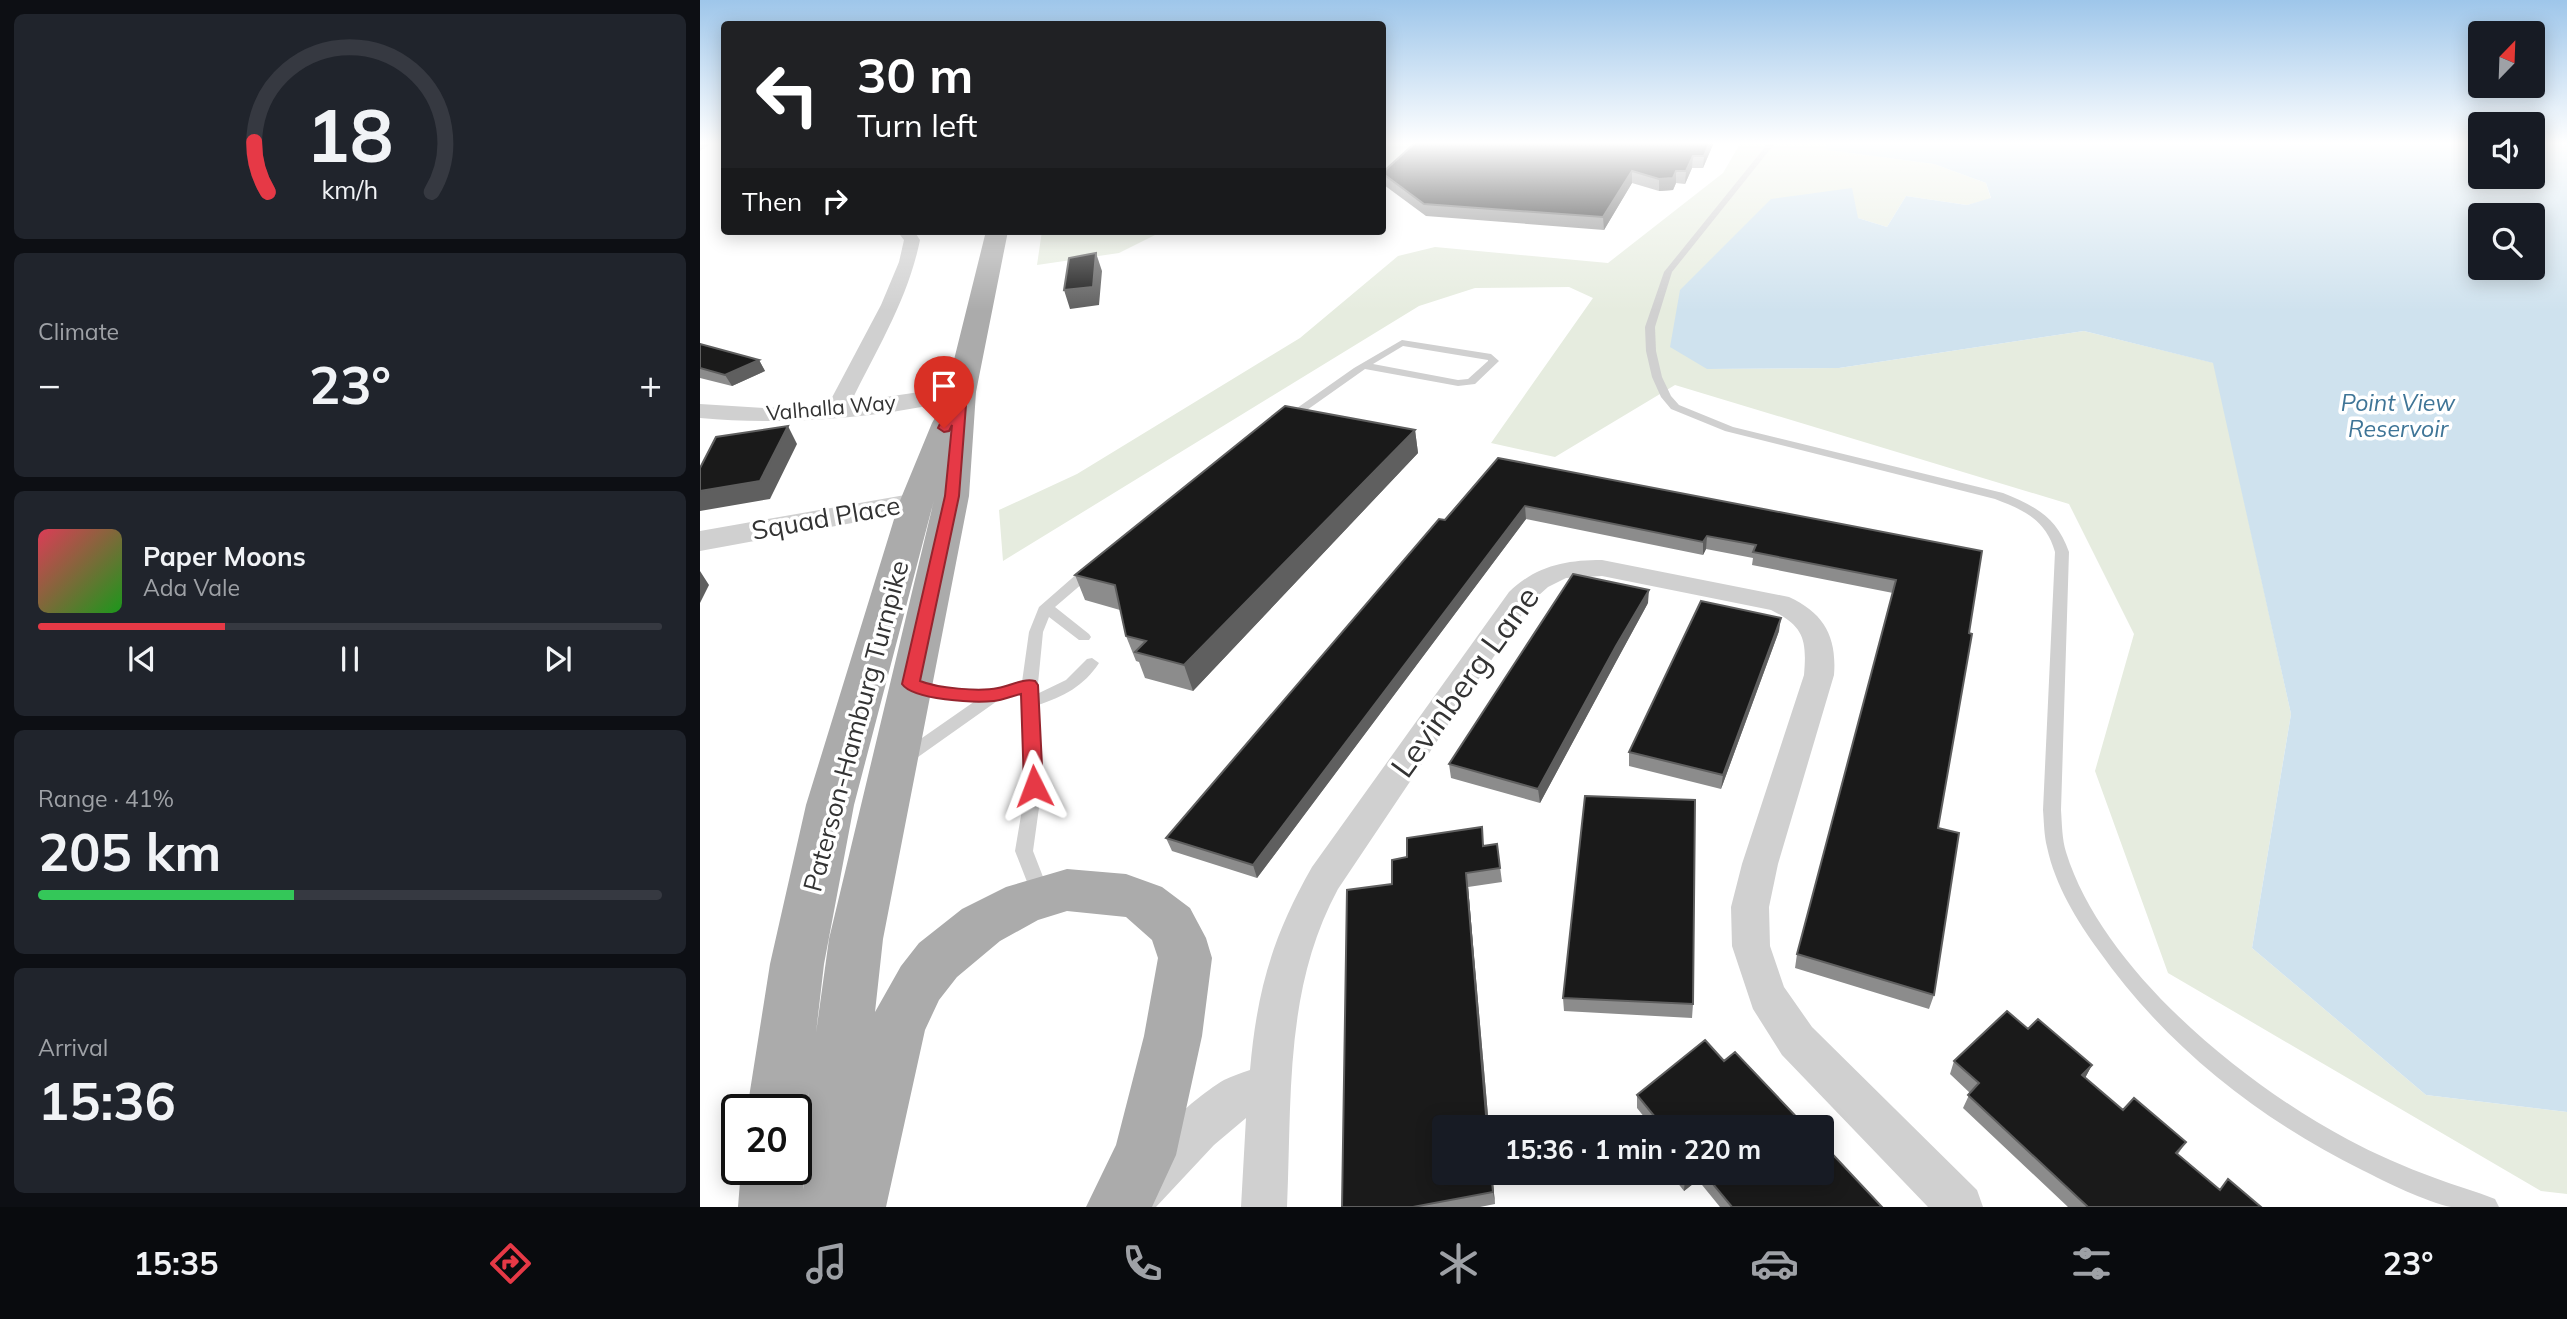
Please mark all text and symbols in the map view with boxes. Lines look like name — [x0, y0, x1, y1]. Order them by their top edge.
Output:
north arrow — [2468, 21, 2544, 98]
map controls — [2468, 21, 2545, 280]
text: 30 m — [857, 44, 973, 105]
icon: left — [742, 49, 833, 140]
text: 18 — [306, 90, 394, 181]
text: Turn left — [857, 105, 977, 145]
button: sound — [2468, 112, 2545, 189]
text: km/h — [322, 174, 378, 205]
icon: right — [816, 182, 854, 220]
text: Then — [742, 185, 802, 218]
button: search — [2468, 203, 2545, 280]
text: Climate — [38, 317, 119, 346]
text: 23° — [309, 352, 391, 417]
pin — [914, 356, 974, 428]
text: − — [38, 360, 61, 408]
text: + — [639, 360, 662, 408]
icon: arrive — [925, 367, 963, 405]
street label: Valhalla Way — [765, 388, 897, 426]
water label: Point View Reservoir — [2341, 388, 2456, 443]
street label: Squad Place — [749, 488, 903, 547]
text: Paper Moons — [143, 540, 306, 573]
street label: Paterson-Hamburg Turnpike — [795, 557, 916, 895]
text: Ada Vale — [143, 573, 240, 602]
street label: Levinberg Lane — [1381, 578, 1547, 785]
icon: previous — [123, 640, 161, 678]
icon: pause — [331, 640, 369, 678]
icon: next — [539, 640, 577, 678]
position arrow — [997, 749, 1071, 823]
text: Range · 41% — [38, 784, 174, 813]
text: 205 km — [38, 819, 221, 884]
text: Arrival — [38, 1033, 108, 1062]
text: 15:36 — [38, 1068, 176, 1133]
speed limit sign: 20 — [721, 1094, 812, 1185]
text: 15:36 · 1 min · 220 m — [1505, 1133, 1761, 1166]
icon: directions — [486, 1239, 535, 1288]
icon: music — [802, 1239, 851, 1288]
icon: phone — [1118, 1239, 1167, 1288]
icon: climate — [1434, 1239, 1483, 1288]
icon: car — [1750, 1239, 1799, 1288]
icon: filters — [2067, 1239, 2116, 1288]
text: 15:35 — [134, 1243, 218, 1283]
text: 23° — [2383, 1243, 2433, 1283]

